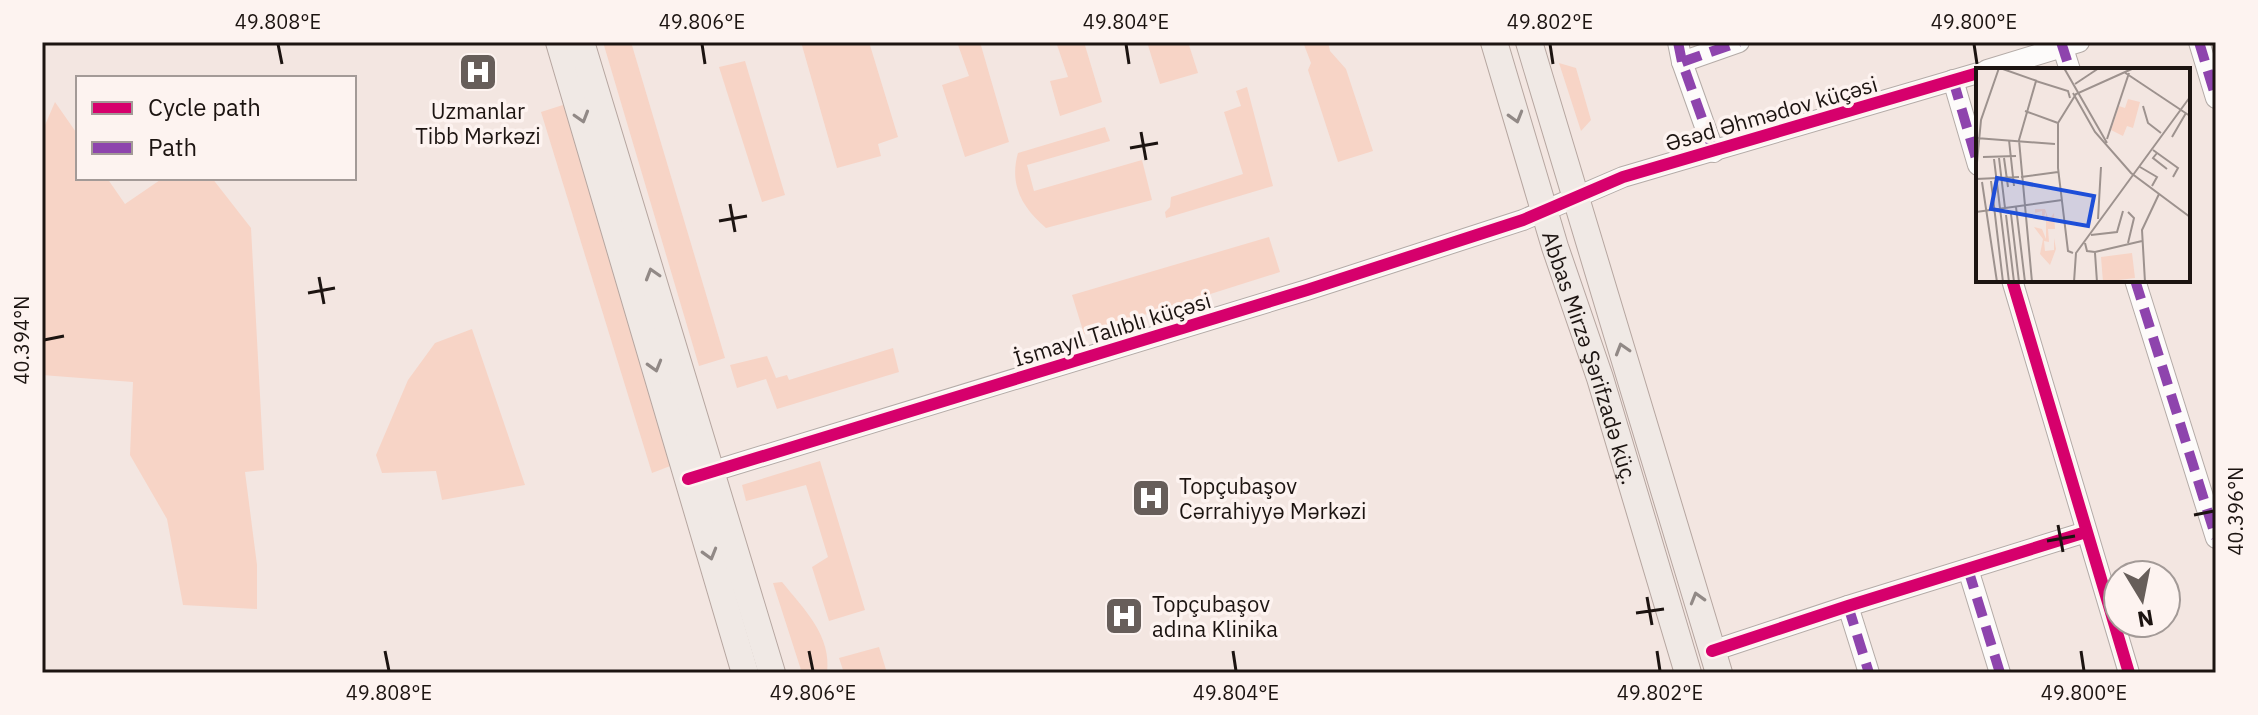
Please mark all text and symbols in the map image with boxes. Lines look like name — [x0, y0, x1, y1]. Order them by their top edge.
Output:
text: 49.808°E — [235, 8, 321, 35]
text: 49.806°E — [659, 8, 745, 35]
text: 49.804°E — [1083, 8, 1169, 35]
text: 49.802°E — [1507, 8, 1593, 35]
text: 49.800°E — [1931, 8, 2017, 35]
hospital icon: Uzmanlar Tibb Mərkəzi — [457, 51, 499, 93]
inset map — [1976, 68, 2190, 282]
street label: Əsəd Əhmədov küçəsi — [1661, 69, 1881, 157]
legend — [76, 76, 356, 180]
text: Cycle path — [148, 91, 261, 123]
place label: Uzmanlar Tibb Mərkəzi — [415, 96, 541, 150]
one-way arrow — [573, 109, 589, 123]
one-way arrow — [1507, 109, 1523, 123]
text: Path — [148, 131, 197, 163]
street label: Abbas Mirzə Şərifzadə küç. — [1536, 227, 1645, 487]
one-way arrow — [645, 268, 661, 282]
street label: İsmayıl Talıblı küçəsi — [1010, 285, 1214, 373]
text: 40.394°N — [8, 296, 35, 384]
one-way arrow — [1615, 343, 1631, 357]
one-way arrow — [646, 359, 662, 372]
text: 40.396°N — [2222, 467, 2249, 555]
place label: Topçubaşov Cərrahiyyə Mərkəzi — [1179, 471, 1367, 525]
hospital icon: Topçubaşov Cərrahiyyə Mərkəzi — [1130, 477, 1172, 519]
one-way arrow — [701, 546, 717, 560]
north arrow — [2102, 559, 2182, 639]
place label: Topçubaşov adına Klinika — [1152, 589, 1278, 643]
one-way arrow — [1690, 592, 1706, 606]
hospital icon: Topçubaşov adına Klinika — [1103, 595, 1145, 637]
text: N — [2135, 604, 2156, 635]
text: 49.808°E — [346, 679, 432, 706]
text: 49.806°E — [770, 679, 856, 706]
text: 49.804°E — [1193, 679, 1279, 706]
text: 49.802°E — [1617, 679, 1703, 706]
text: 49.800°E — [2041, 679, 2127, 706]

